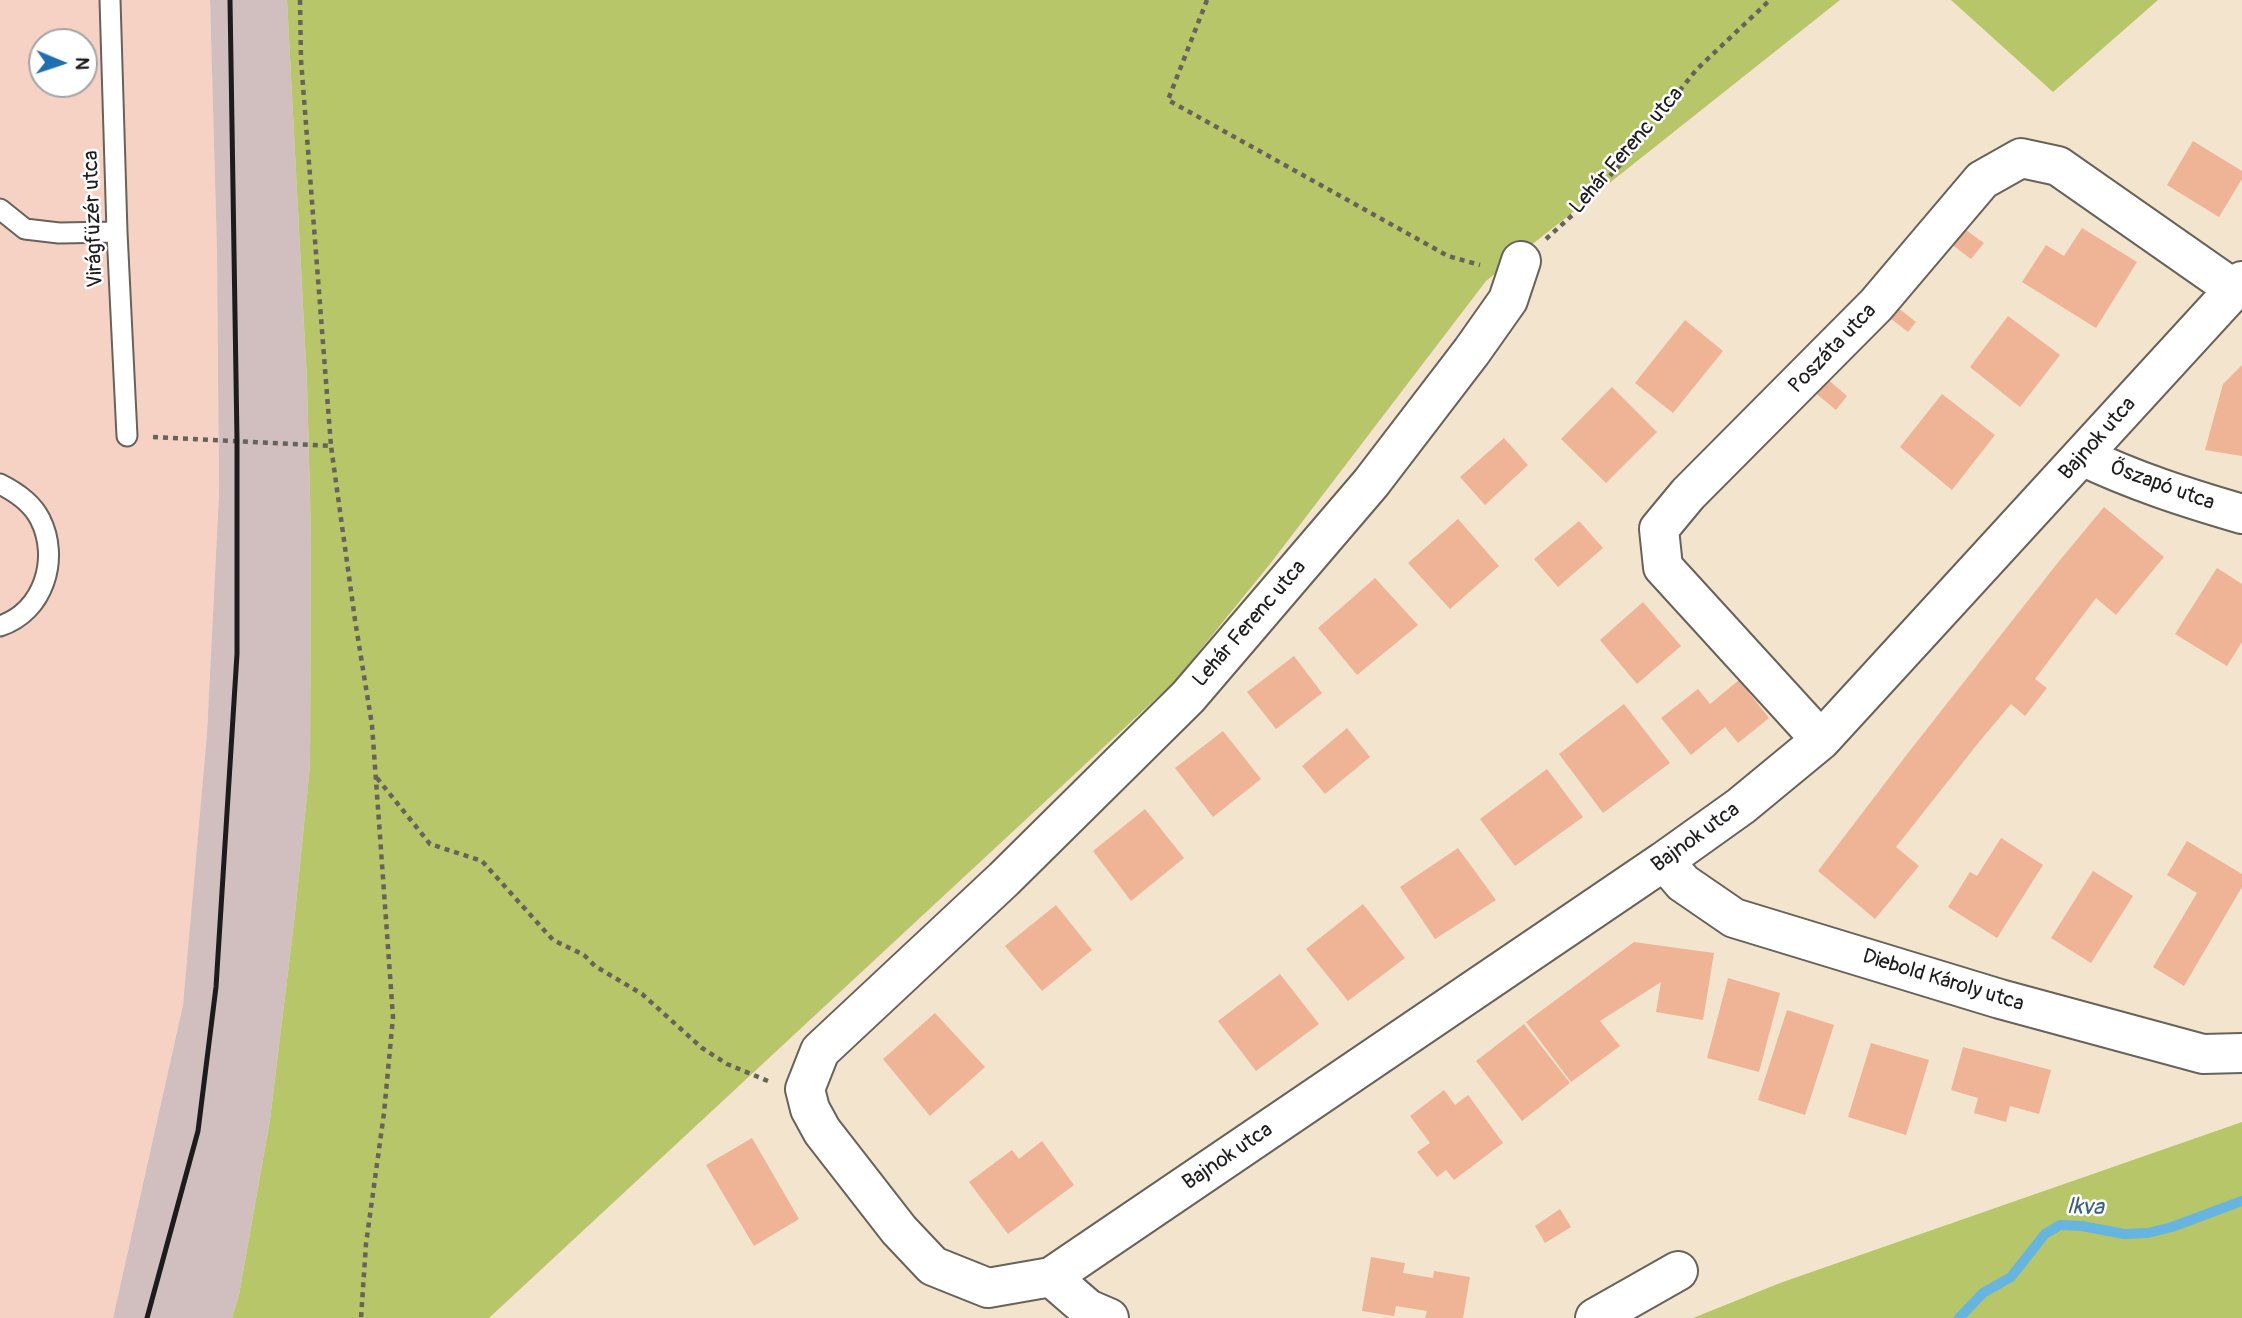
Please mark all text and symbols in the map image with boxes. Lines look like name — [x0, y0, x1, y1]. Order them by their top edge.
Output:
north arrow — [28, 28, 98, 98]
text: N — [70, 57, 94, 70]
street label: Lehár Ferenc utca — [1565, 82, 1689, 220]
street label: Virágfüzér utca — [79, 150, 109, 288]
street label: Poszáta utca — [1784, 299, 1882, 399]
street label: Bajnok utca — [2054, 392, 2142, 486]
street label: Őszapó utca — [2106, 455, 2218, 517]
street label: Lehár Ferenc utca — [1188, 555, 1312, 693]
street label: Bajnok utca — [1647, 798, 1745, 878]
street label: Diebold Károly utca — [1859, 944, 2027, 1018]
street label: Bajnok utca — [1178, 1118, 1278, 1196]
water label: Ikva — [2066, 1194, 2104, 1222]

